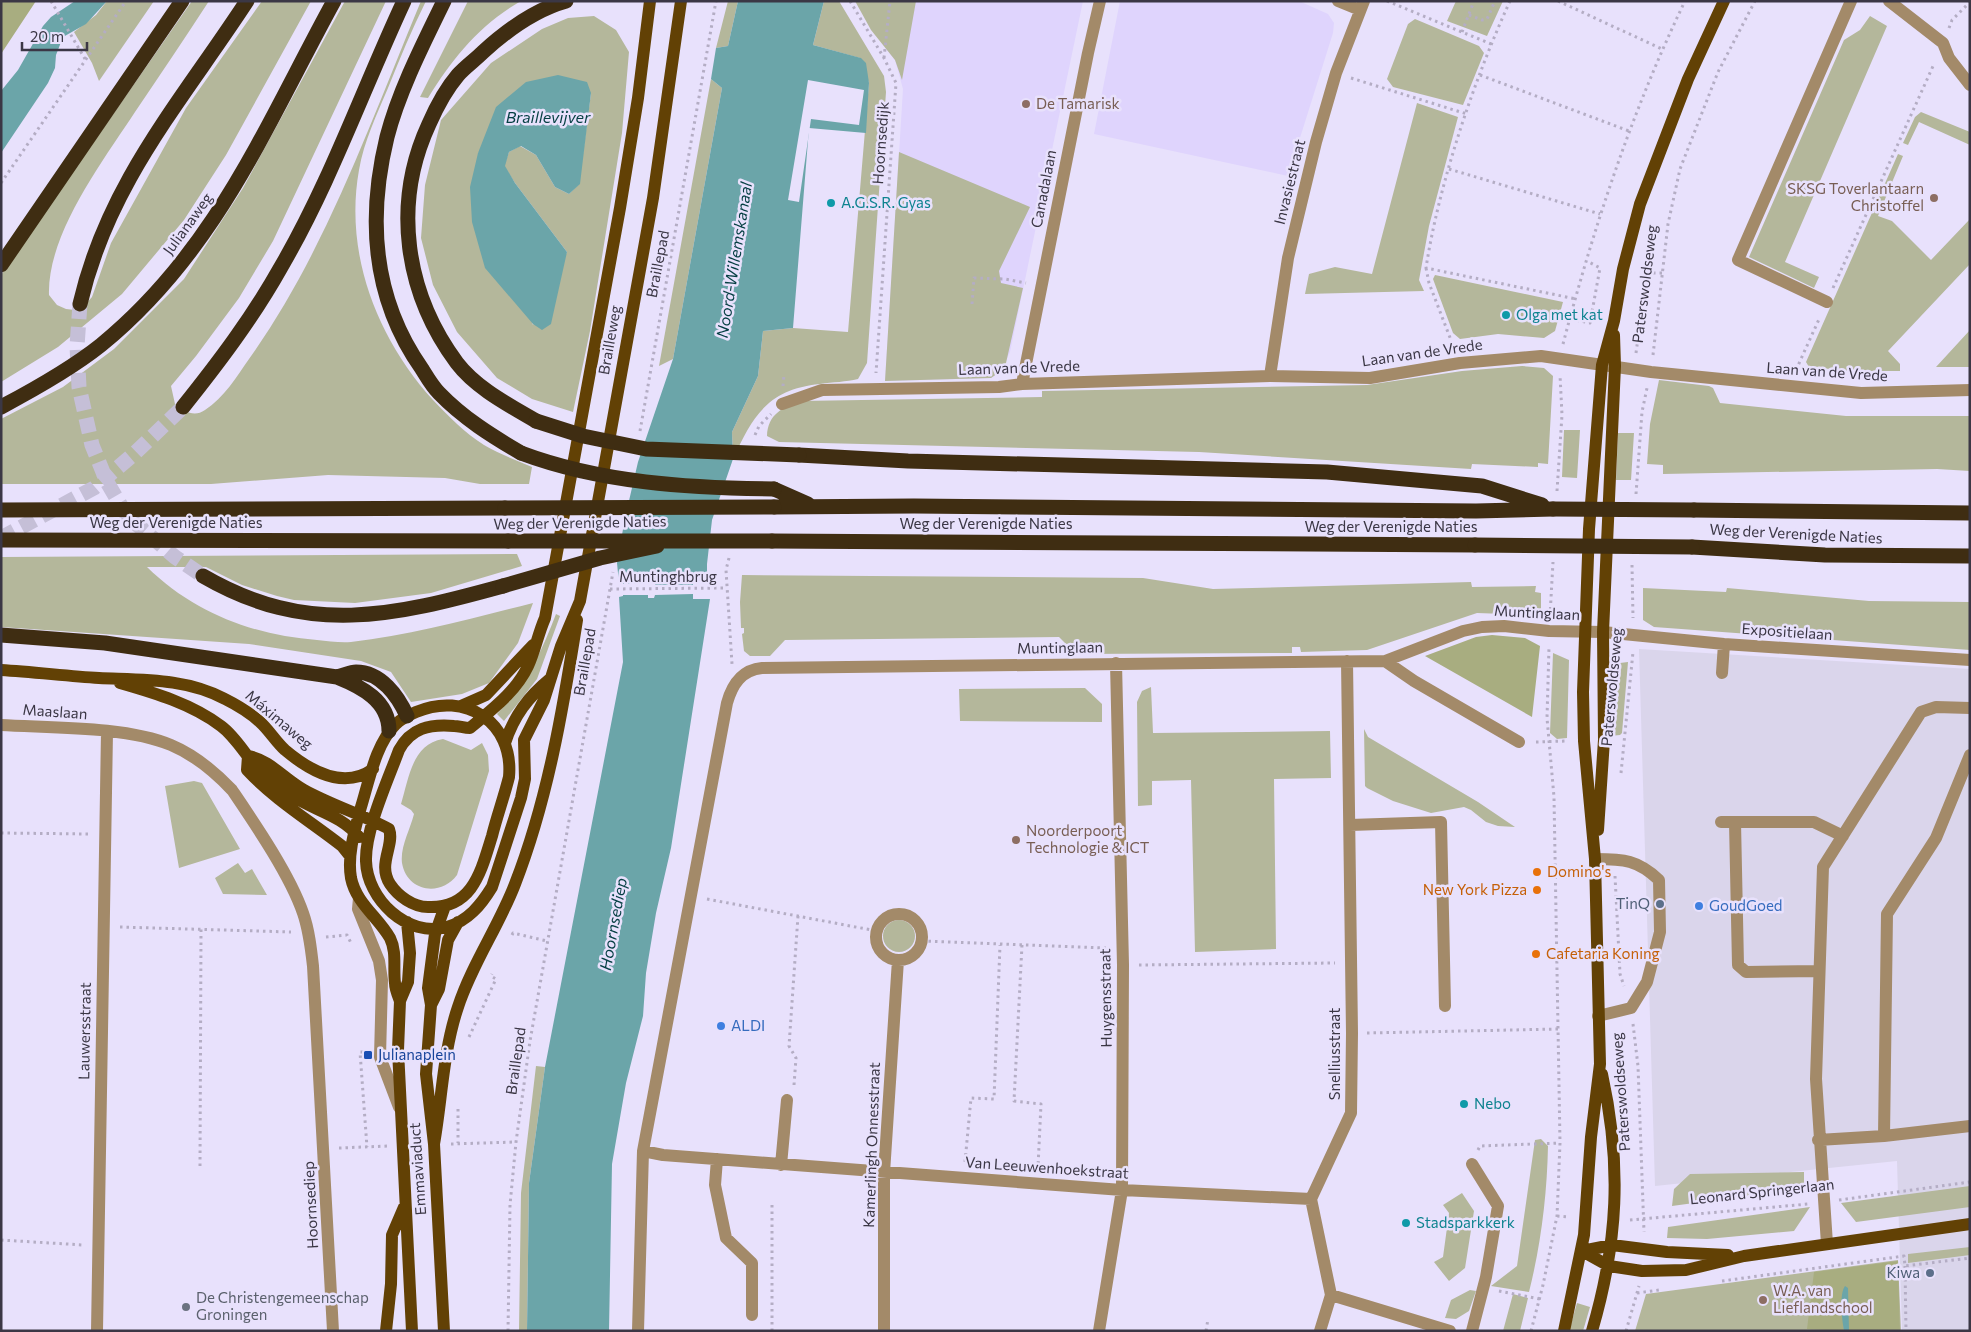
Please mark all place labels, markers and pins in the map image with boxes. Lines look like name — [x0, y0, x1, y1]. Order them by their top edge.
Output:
place label: De Tamarisk — [1036, 94, 1120, 112]
marker: De Tamarisk — [1020, 98, 1032, 110]
place label: SKSG Toverlantaarn Christoffel — [1787, 179, 1924, 214]
marker: SKSG Toverlantaarn Christoffel — [1928, 192, 1940, 204]
place label: A.G.S.R. Gyas — [841, 193, 931, 211]
marker: A.G.S.R. Gyas — [825, 197, 837, 209]
place label: Olga met kat — [1516, 305, 1603, 323]
marker: Olga met kat — [1500, 309, 1512, 321]
place label: Noorderpoort Technologie & ICT — [1026, 821, 1150, 856]
marker: Noorderpoort Technologie & ICT — [1010, 834, 1022, 846]
place label: Domino's — [1547, 862, 1612, 880]
marker: Domino's — [1531, 866, 1543, 878]
place label: New York Pizza — [1423, 880, 1527, 898]
marker: New York Pizza — [1531, 884, 1543, 896]
place label: TinQ — [1616, 894, 1650, 912]
place label: GoudGoed — [1709, 896, 1783, 914]
marker: TinQ — [1654, 898, 1666, 910]
marker: GoudGoed — [1693, 900, 1705, 912]
place label: Cafetaria Koning — [1546, 944, 1660, 962]
marker: Cafetaria Koning — [1530, 948, 1542, 960]
place label: ALDI — [731, 1016, 765, 1034]
marker: ALDI — [715, 1020, 727, 1032]
place label: Julianaplein — [378, 1045, 456, 1063]
marker: Julianaplein — [362, 1049, 374, 1061]
place label: Nebo — [1474, 1094, 1511, 1112]
marker: Nebo — [1458, 1098, 1470, 1110]
place label: Stadsparkkerk — [1416, 1213, 1515, 1231]
marker: Stadsparkkerk — [1400, 1217, 1412, 1229]
place label: Kiwa — [1886, 1263, 1920, 1281]
marker: Kiwa — [1924, 1267, 1936, 1279]
place label: W.A. van Lieflandschool — [1773, 1281, 1873, 1316]
place label: De Christengemeenschap Groningen — [196, 1288, 369, 1323]
marker: W.A. van Lieflandschool — [1757, 1294, 1769, 1306]
marker: De Christengemeenschap Groningen — [180, 1301, 192, 1313]

